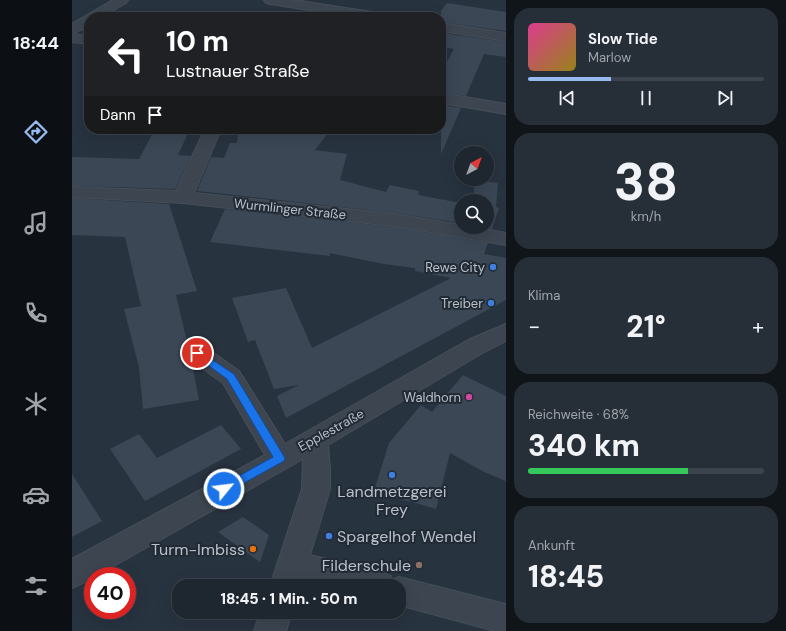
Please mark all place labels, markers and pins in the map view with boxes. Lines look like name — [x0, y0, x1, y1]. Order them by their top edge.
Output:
place label: Rewe City — [425, 259, 485, 276]
marker: Rewe City — [488, 262, 498, 272]
place label: Treiber — [441, 295, 483, 312]
marker: Treiber — [486, 298, 496, 308]
pin — [180, 336, 214, 370]
place label: Waldhorn — [403, 389, 461, 406]
marker: Waldhorn — [464, 392, 474, 402]
marker: Landmetzgerei Frey — [387, 470, 397, 480]
place label: Landmetzgerei Frey — [337, 481, 447, 520]
place label: Spargelhof Wendel — [337, 526, 476, 547]
marker: Spargelhof Wendel — [324, 531, 334, 541]
place label: Turm-Imbiss — [151, 539, 245, 560]
marker: Turm-Imbiss — [248, 544, 258, 554]
place label: Filderschule — [322, 555, 411, 576]
marker: Filderschule — [414, 560, 424, 570]

